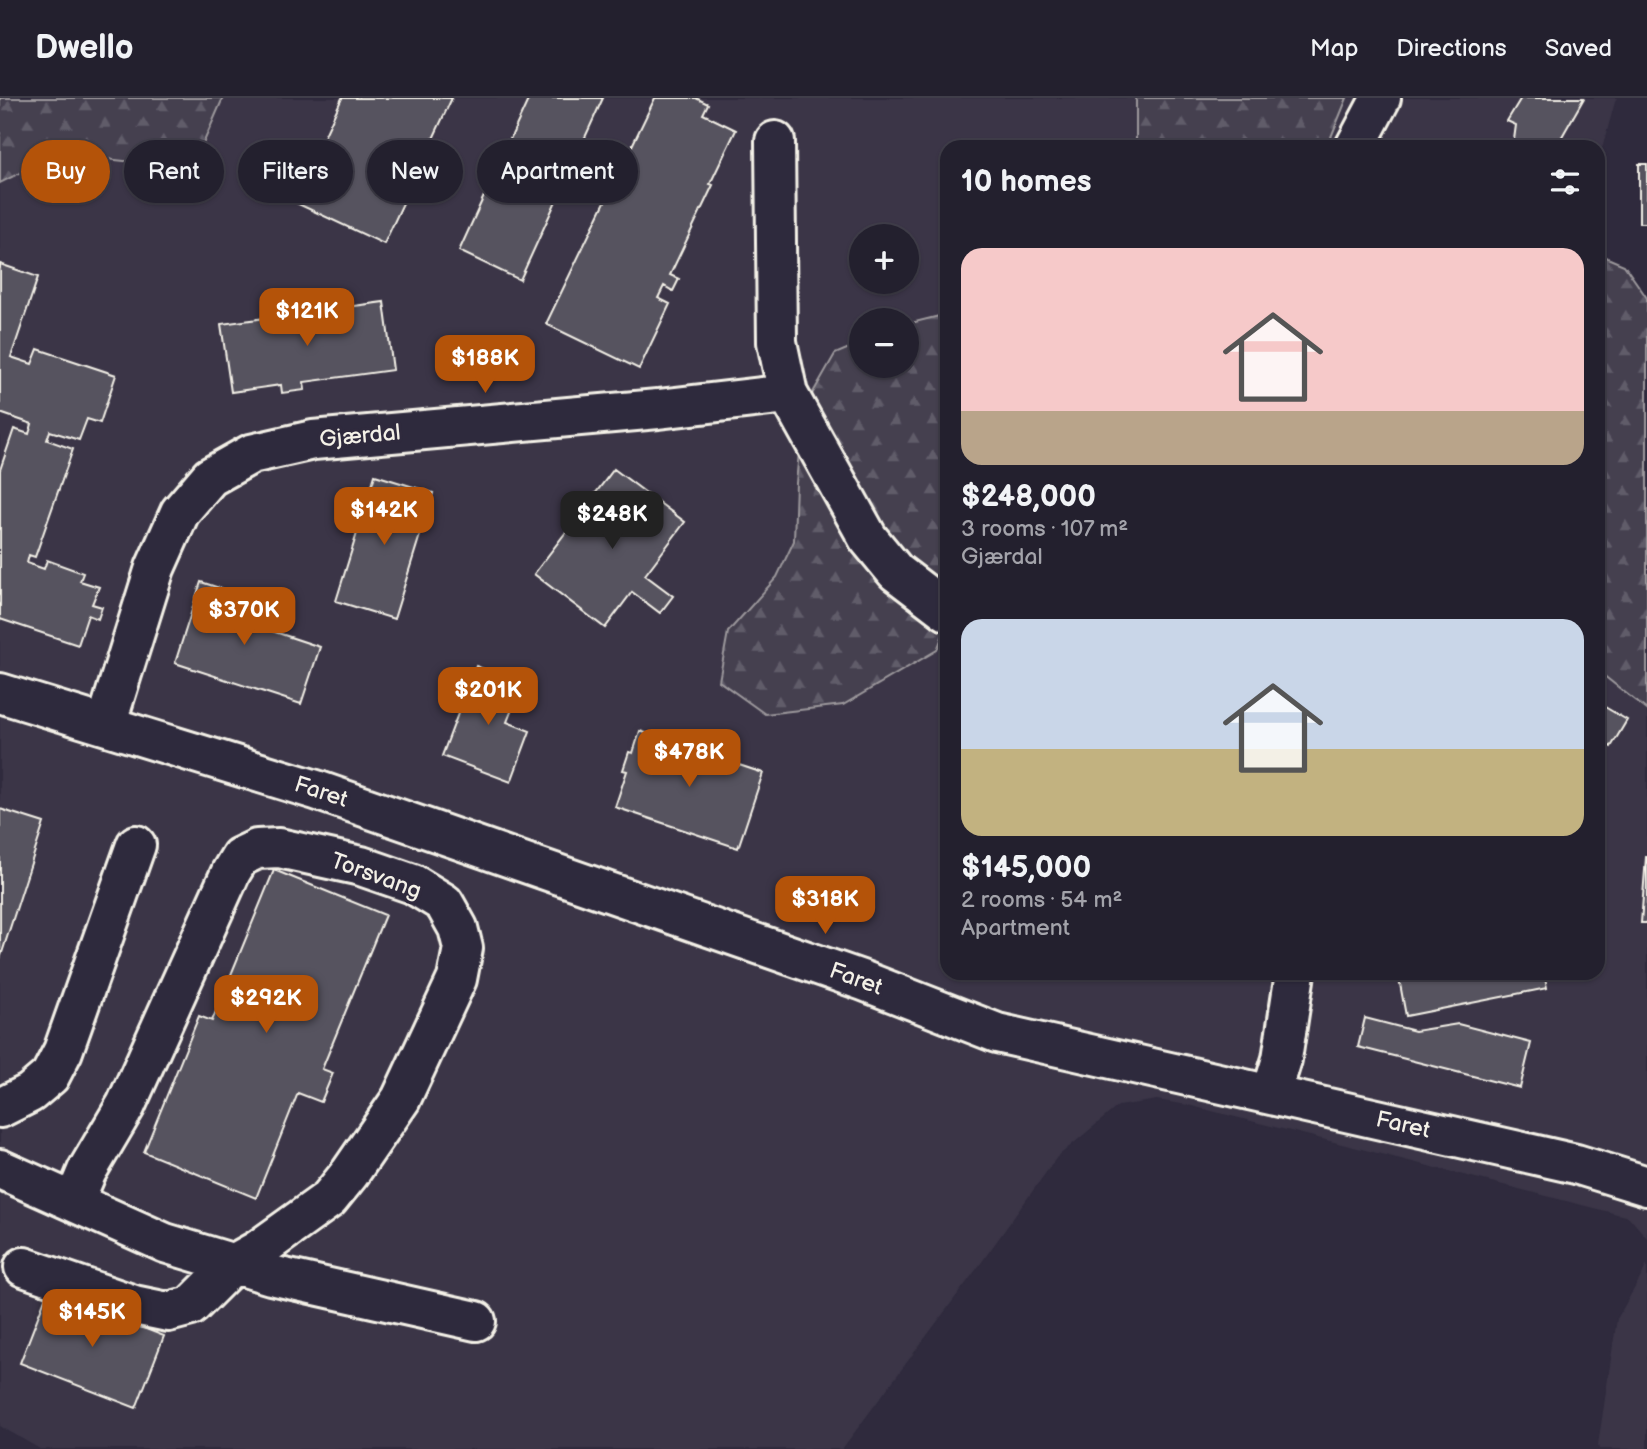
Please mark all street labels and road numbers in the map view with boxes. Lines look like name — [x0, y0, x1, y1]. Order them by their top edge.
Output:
street label: Gjærdal — [318, 418, 402, 454]
street label: Faret — [291, 770, 351, 814]
street label: Torsvang — [327, 847, 425, 905]
street label: Faret — [826, 957, 886, 1001]
street label: Faret — [1373, 1105, 1433, 1145]

